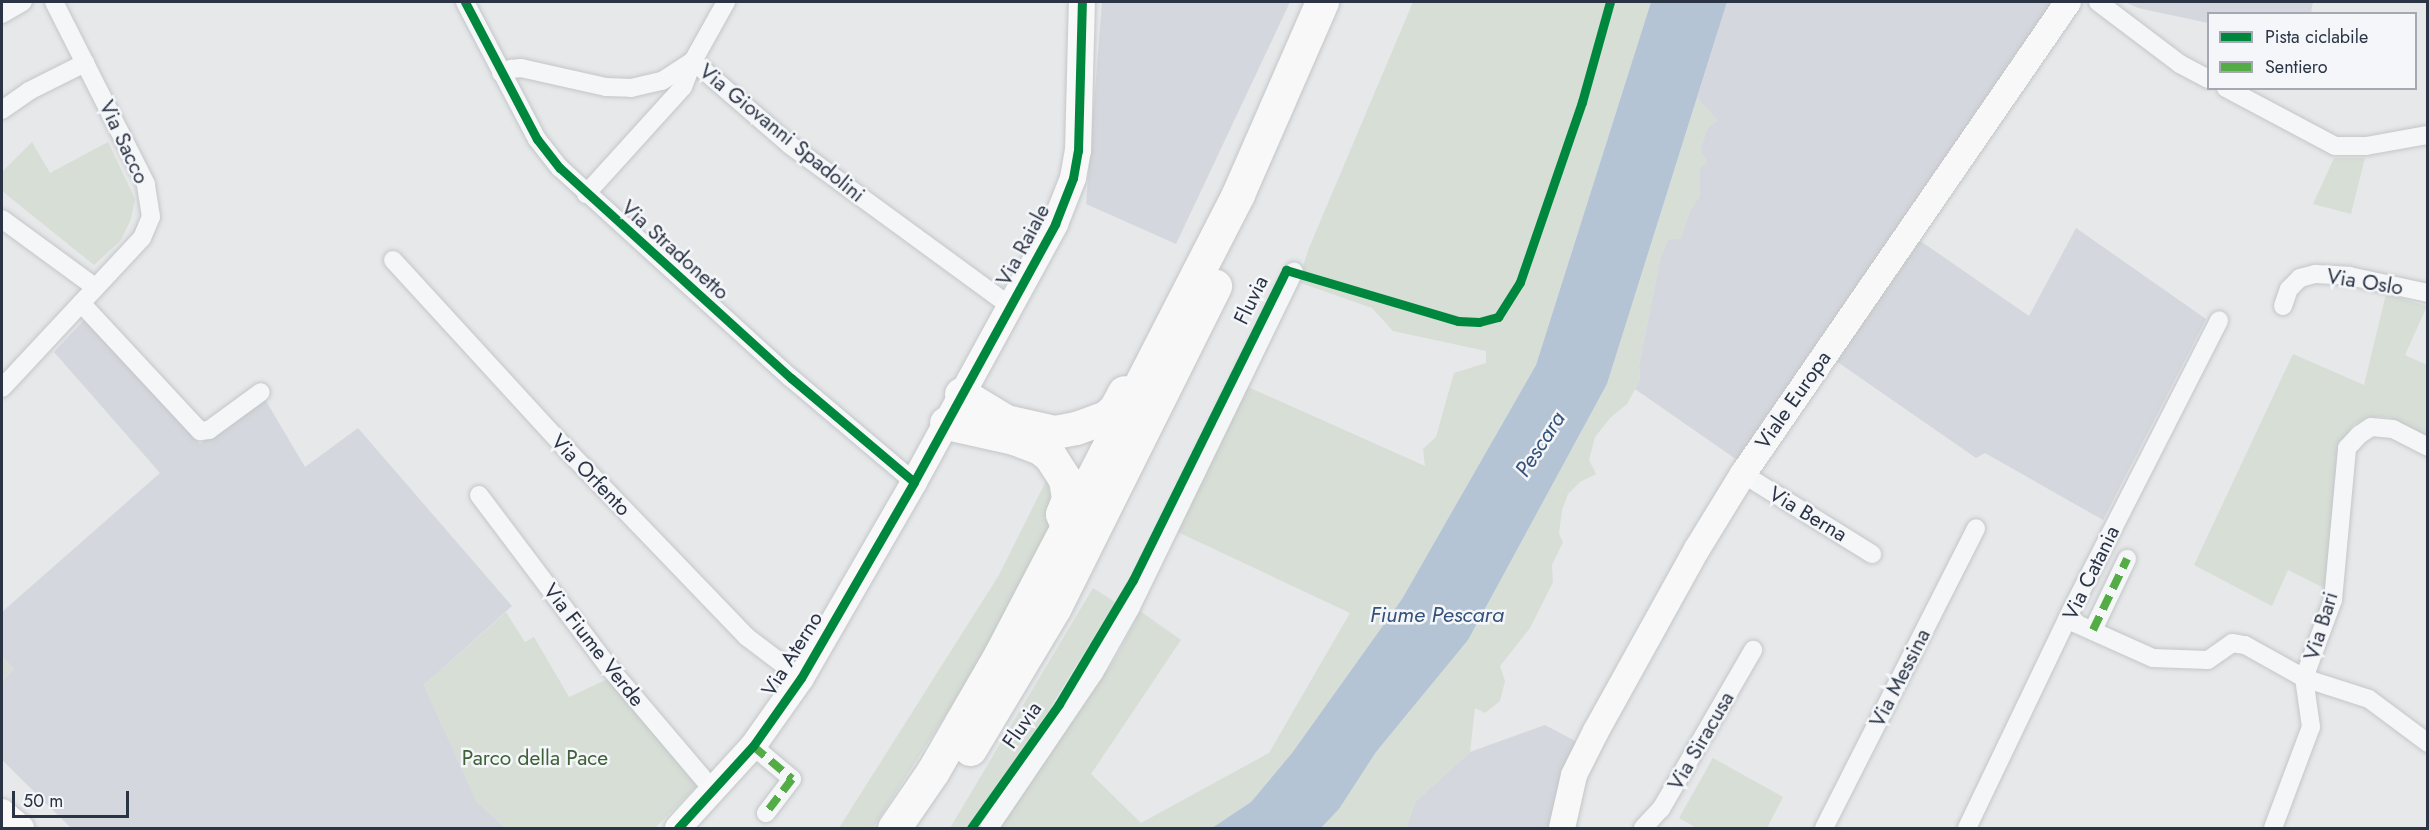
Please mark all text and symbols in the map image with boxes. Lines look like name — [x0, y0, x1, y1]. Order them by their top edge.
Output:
legend — [2207, 12, 2417, 90]
text: Pista ciclabile — [2265, 24, 2368, 50]
text: Sentiero — [2265, 54, 2328, 80]
street label: Via Giovanni Spadolini — [694, 59, 870, 207]
street label: Via Sacco — [94, 96, 154, 188]
street label: Via Stradonetto — [616, 195, 734, 305]
street label: Via Raiale — [991, 200, 1055, 290]
street label: Via Oslo — [2325, 264, 2405, 300]
street label: Fluvia — [1228, 271, 1274, 329]
street label: Viale Europa — [1750, 346, 1836, 454]
water label: Pescara — [1509, 406, 1571, 482]
street label: Via Orfento — [546, 429, 636, 521]
street label: Via Berna — [1764, 481, 1852, 547]
street label: Via Catania — [2057, 522, 2125, 624]
street label: Via Fiume Verde — [538, 578, 650, 712]
street label: Via Bari — [2299, 589, 2343, 663]
water label: Fiume Pescara — [1370, 602, 1504, 628]
street label: Via Aterno — [756, 607, 828, 701]
street label: Via Messina — [1864, 625, 1936, 731]
street label: Via Siracusa — [1663, 687, 1739, 795]
street label: Fluvia — [997, 697, 1047, 753]
park label: Parco della Pace — [462, 745, 608, 771]
scale bar — [15, 779, 132, 817]
text: 50 m — [23, 788, 63, 814]

